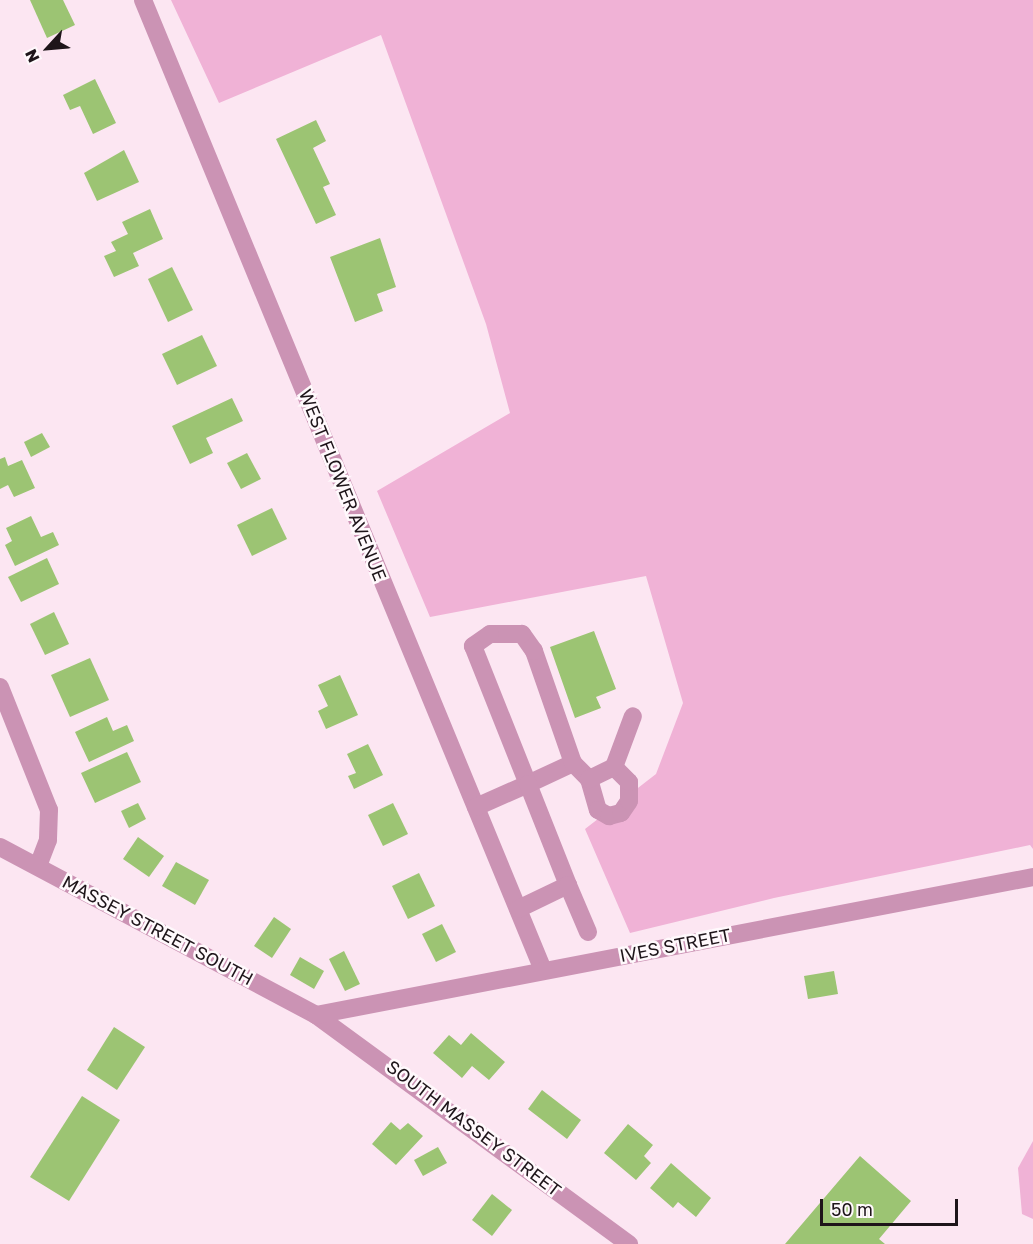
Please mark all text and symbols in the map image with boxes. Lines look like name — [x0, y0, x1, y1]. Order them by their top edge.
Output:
north arrow — [18, 18, 78, 78]
text: N — [20, 46, 43, 66]
street label: WEST FLOWER AVENUE — [295, 386, 391, 584]
street label: MASSEY STREET SOUTH — [59, 870, 257, 990]
street label: IVES STREET — [618, 924, 732, 966]
street label: SOUTH MASSEY STREET — [382, 1055, 566, 1201]
scale bar — [823, 1187, 961, 1225]
text: 50 m — [831, 1198, 873, 1220]

